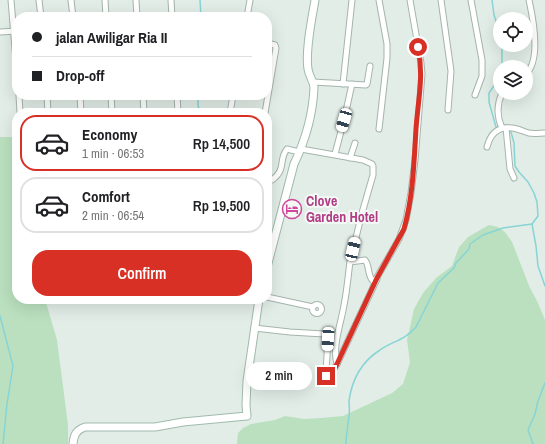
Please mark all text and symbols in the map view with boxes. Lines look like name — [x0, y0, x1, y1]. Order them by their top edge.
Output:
map controls — [493, 12, 533, 100]
button: locate — [493, 12, 533, 52]
text: jalan Awiligar Ria II — [56, 27, 167, 48]
route start — [409, 38, 427, 56]
button: layers — [493, 60, 533, 100]
text: Drop-off — [56, 65, 105, 86]
car — [335, 107, 353, 133]
text: Economy — [82, 124, 137, 145]
icon: car — [34, 125, 70, 161]
text: Rp 14,500 — [193, 133, 250, 154]
text: 1 min · 06:53 — [82, 145, 144, 162]
text: Comfort — [82, 186, 130, 207]
icon: car — [34, 187, 70, 223]
place label: Clove Garden Hotel — [306, 192, 378, 226]
text: Rp 19,500 — [193, 195, 250, 216]
hotel icon: Clove Garden Hotel — [281, 198, 303, 220]
text: 2 min · 06:54 — [82, 207, 144, 224]
car — [344, 236, 362, 262]
button: Confirm — [32, 250, 252, 296]
car — [321, 327, 335, 351]
callout: 2 min — [246, 362, 312, 390]
text: 2 min — [265, 367, 293, 384]
route end — [317, 367, 335, 385]

